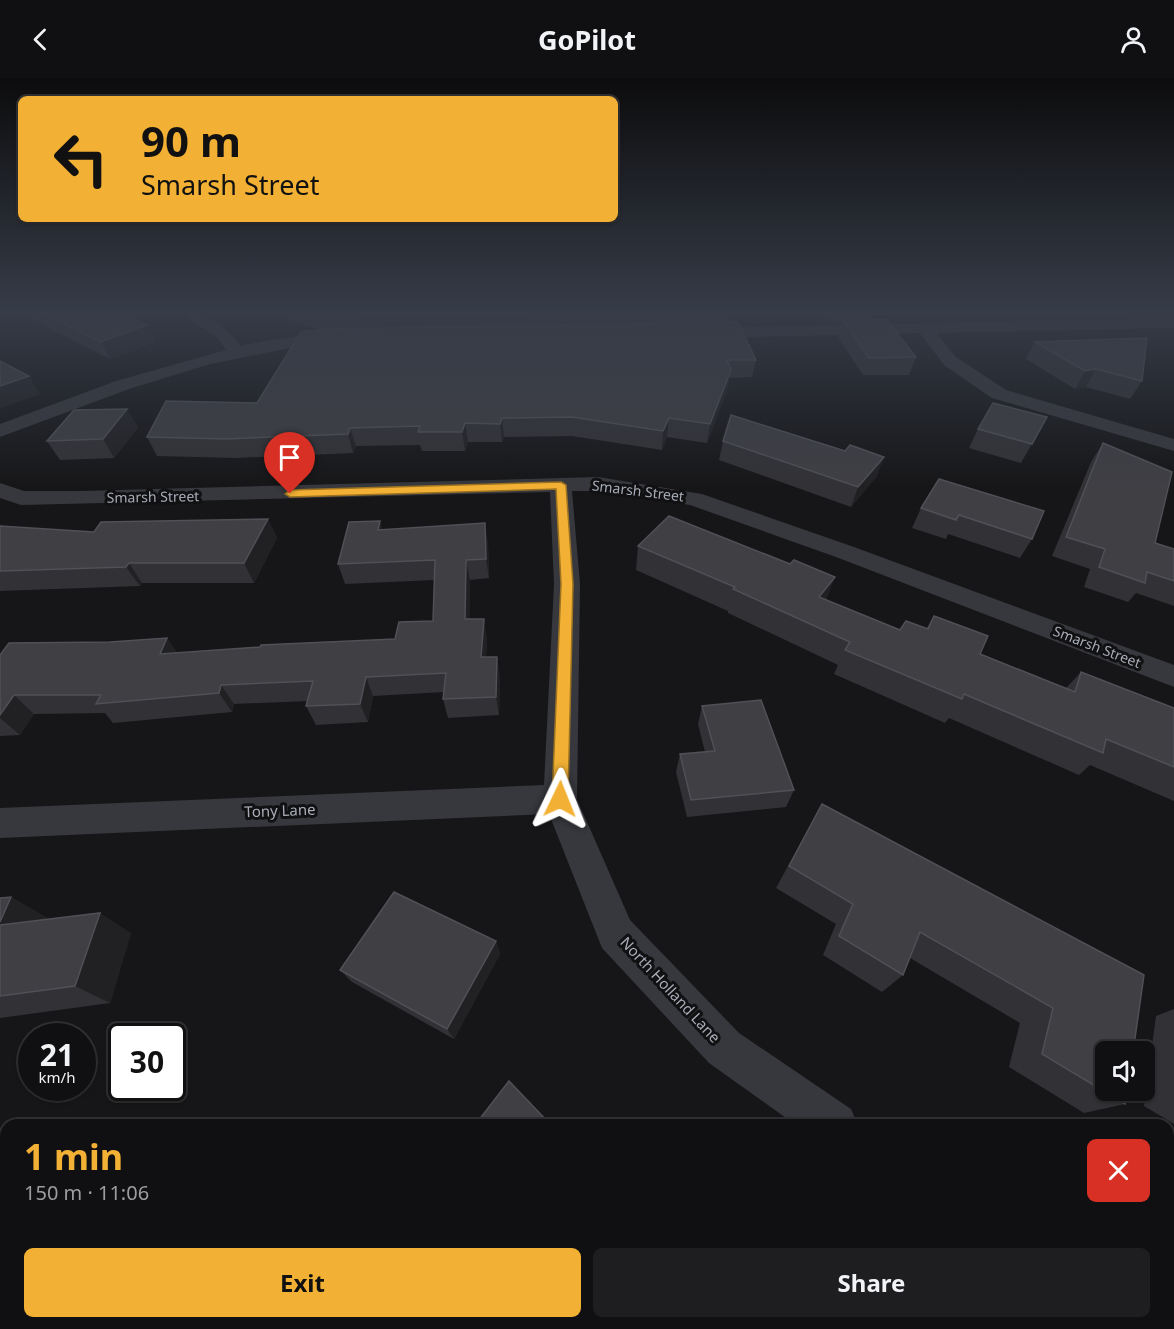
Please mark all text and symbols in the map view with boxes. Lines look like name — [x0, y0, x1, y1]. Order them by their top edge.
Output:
text: GoPilot — [538, 21, 636, 58]
icon: back — [24, 23, 57, 56]
icon: person — [1117, 23, 1150, 56]
text: 90 m — [141, 112, 241, 169]
icon: left — [42, 120, 120, 198]
text: Smarsh Street — [141, 166, 319, 203]
pin — [264, 432, 315, 494]
icon: arrive — [273, 441, 306, 474]
street label: Smarsh Street — [591, 475, 685, 506]
street label: Smarsh Street — [107, 486, 199, 507]
street label: Smarsh Street — [1051, 621, 1144, 672]
position arrow — [528, 767, 592, 831]
street label: Tony Lane — [244, 799, 316, 821]
street label: North Holland Lane — [616, 932, 725, 1047]
speed limit sign: 30 — [108, 1023, 186, 1101]
text: 21 — [40, 1034, 74, 1075]
map controls — [1095, 1041, 1155, 1101]
button: sound — [1095, 1041, 1155, 1101]
text: km/h — [39, 1067, 75, 1087]
text: 1 min — [24, 1132, 123, 1181]
button: close — [1087, 1139, 1150, 1202]
text: 150 m · 11:06 — [24, 1179, 149, 1206]
button: Exit — [24, 1248, 581, 1317]
button: Share — [593, 1248, 1150, 1317]

